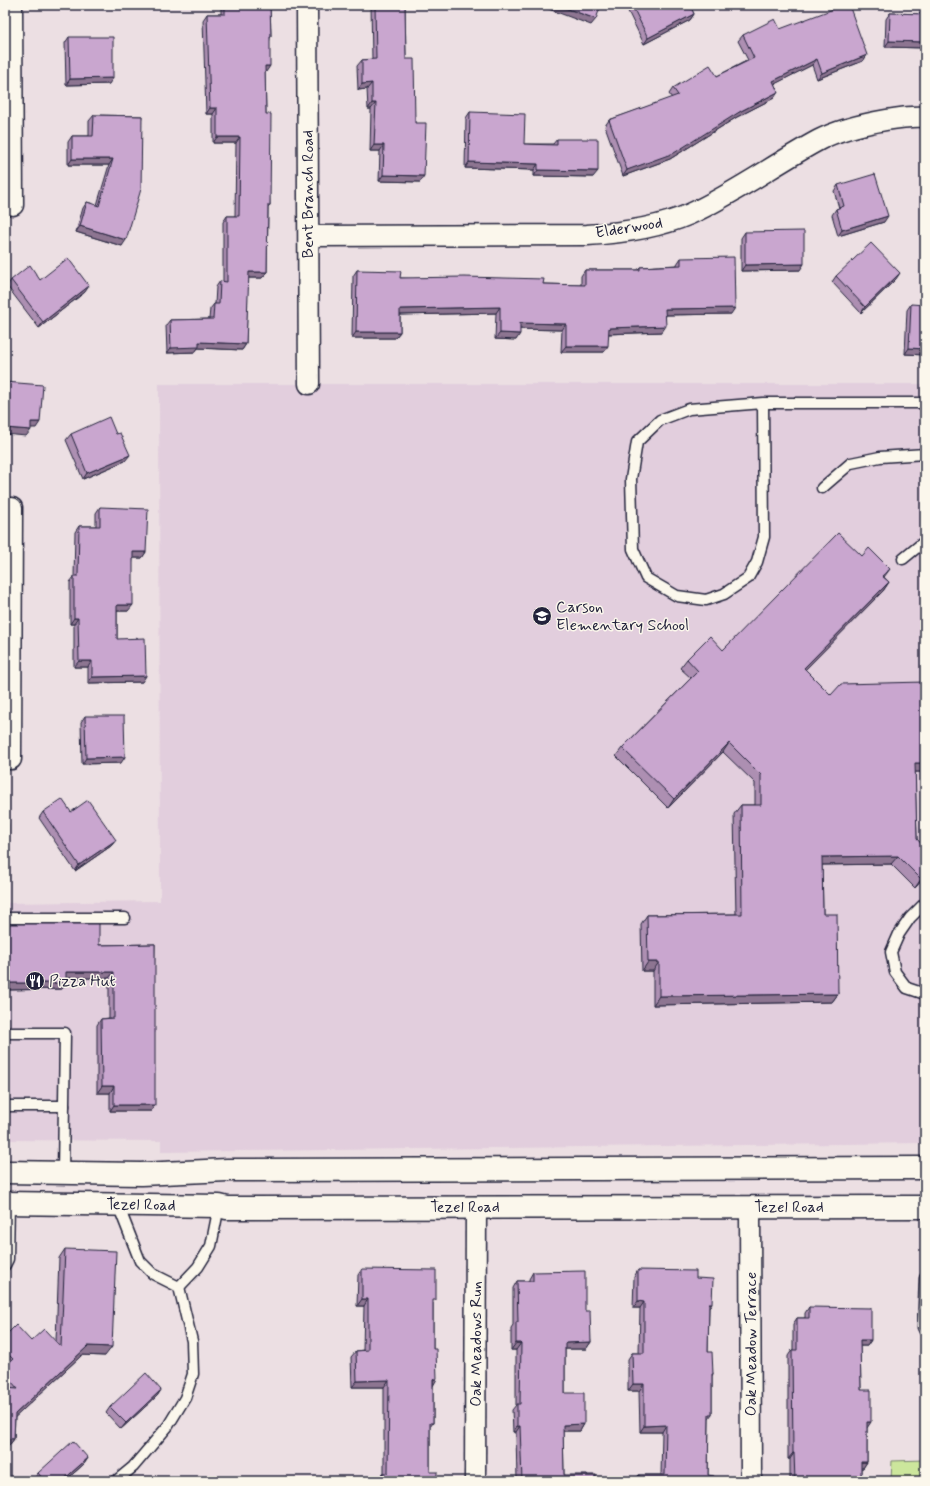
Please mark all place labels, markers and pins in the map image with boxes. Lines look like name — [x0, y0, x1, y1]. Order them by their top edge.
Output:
place label: Carson Elementary School — [556, 597, 689, 636]
school or university icon: Carson Elementary School — [531, 605, 553, 627]
restaurant icon: Pizza Hut — [24, 970, 46, 992]
place label: Pizza Hut — [49, 971, 116, 992]

